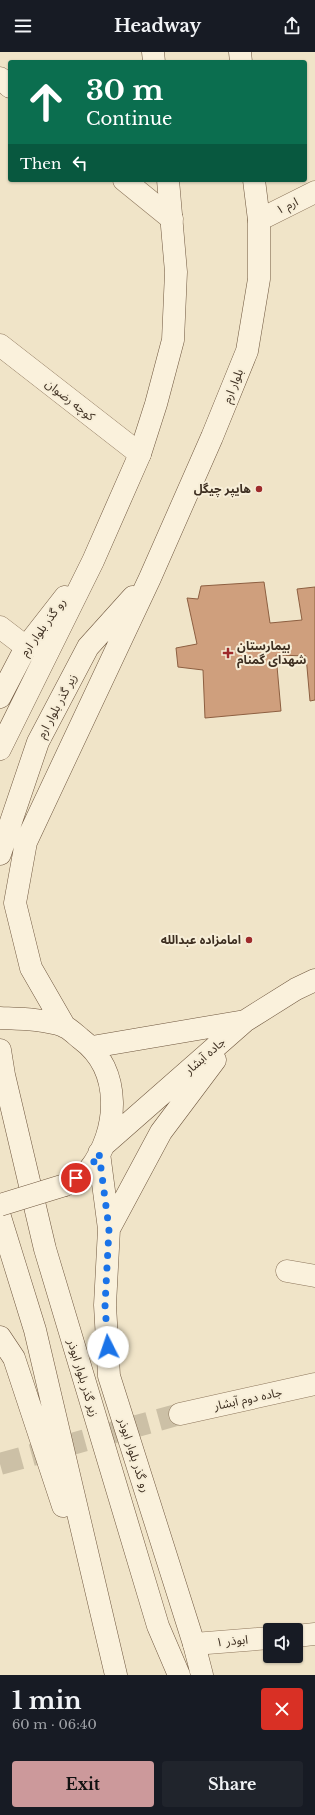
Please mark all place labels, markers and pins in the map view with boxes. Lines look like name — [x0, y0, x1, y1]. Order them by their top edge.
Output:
place label: هایپر چیگل — [194, 481, 251, 498]
marker: هایپر چیگل — [254, 484, 264, 494]
place label: بیمارستان شهدای گمنام — [237, 638, 306, 669]
marker: بیمارستان شهدای گمنام — [222, 647, 234, 659]
place label: امامزاده عبدالله — [161, 932, 241, 947]
marker: امامزاده عبدالله — [244, 935, 254, 945]
pin — [59, 1161, 93, 1195]

